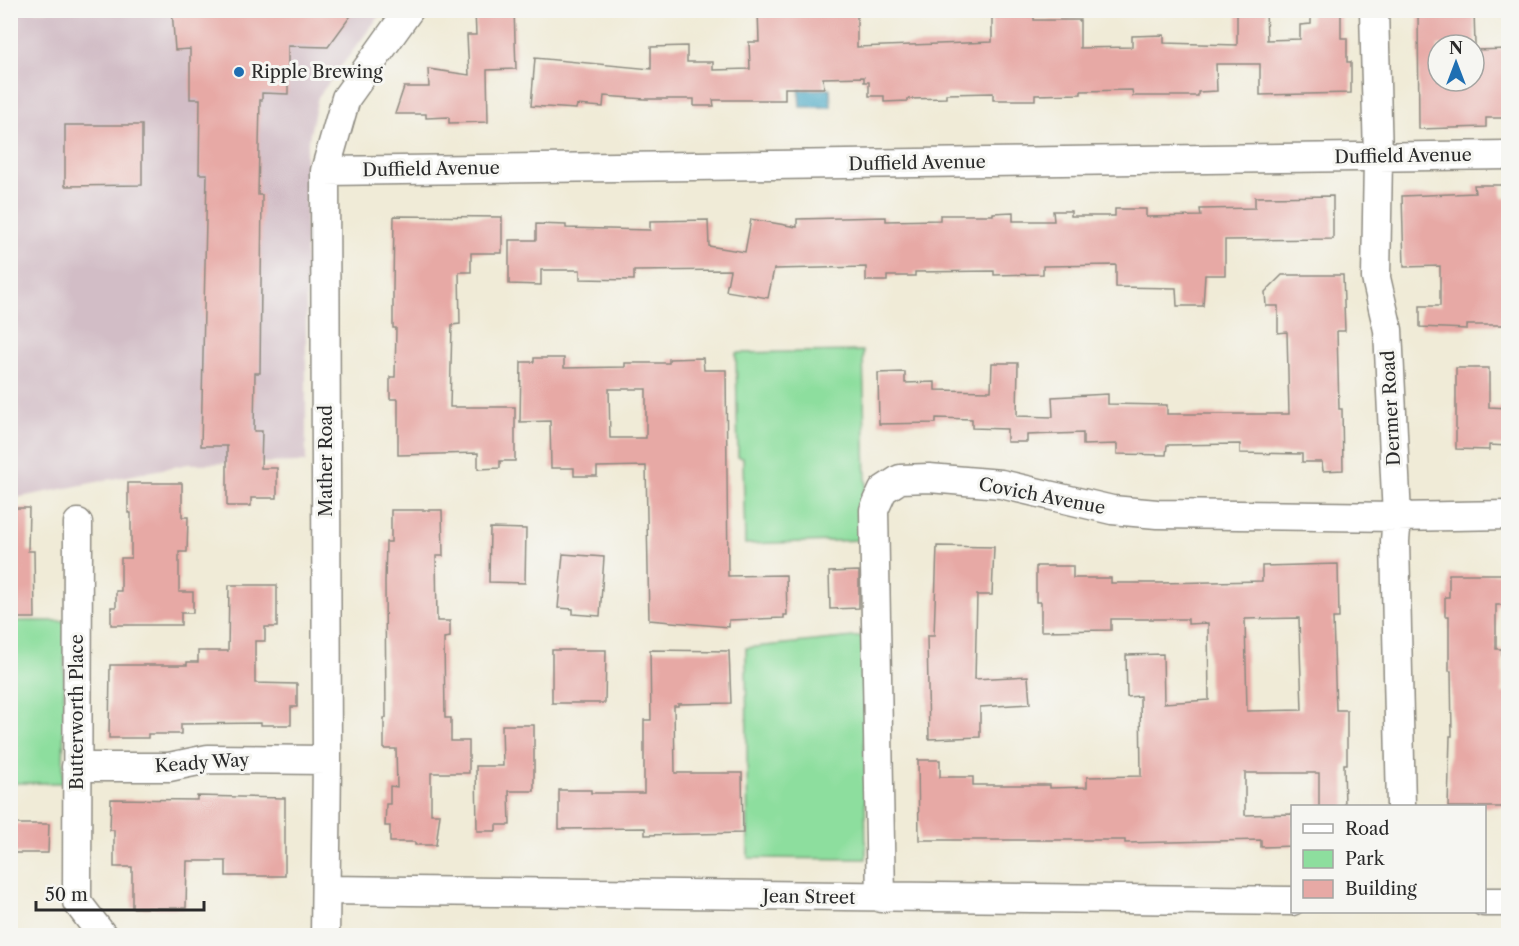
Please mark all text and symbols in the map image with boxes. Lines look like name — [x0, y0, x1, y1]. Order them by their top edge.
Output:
north arrow — [1426, 33, 1486, 93]
text: N — [1449, 38, 1463, 58]
place label: Ripple Brewing — [251, 61, 383, 83]
marker: Ripple Brewing — [232, 65, 246, 79]
street label: Duffield Avenue — [1334, 144, 1472, 168]
street label: Duffield Avenue — [848, 151, 986, 175]
street label: Duffield Avenue — [362, 157, 500, 181]
street label: Dermer Road — [1377, 350, 1405, 466]
street label: Mather Road — [315, 405, 337, 517]
street label: Covich Avenue — [977, 473, 1107, 519]
street label: Butterworth Place — [66, 634, 88, 790]
street label: Keady Way — [154, 749, 251, 777]
legend — [1291, 805, 1486, 913]
text: Road — [1345, 818, 1390, 840]
text: Park — [1345, 848, 1386, 870]
scale bar — [36, 874, 204, 912]
text: Building — [1345, 878, 1417, 900]
text: 50 m — [45, 884, 88, 906]
street label: Jean Street — [759, 885, 856, 909]

